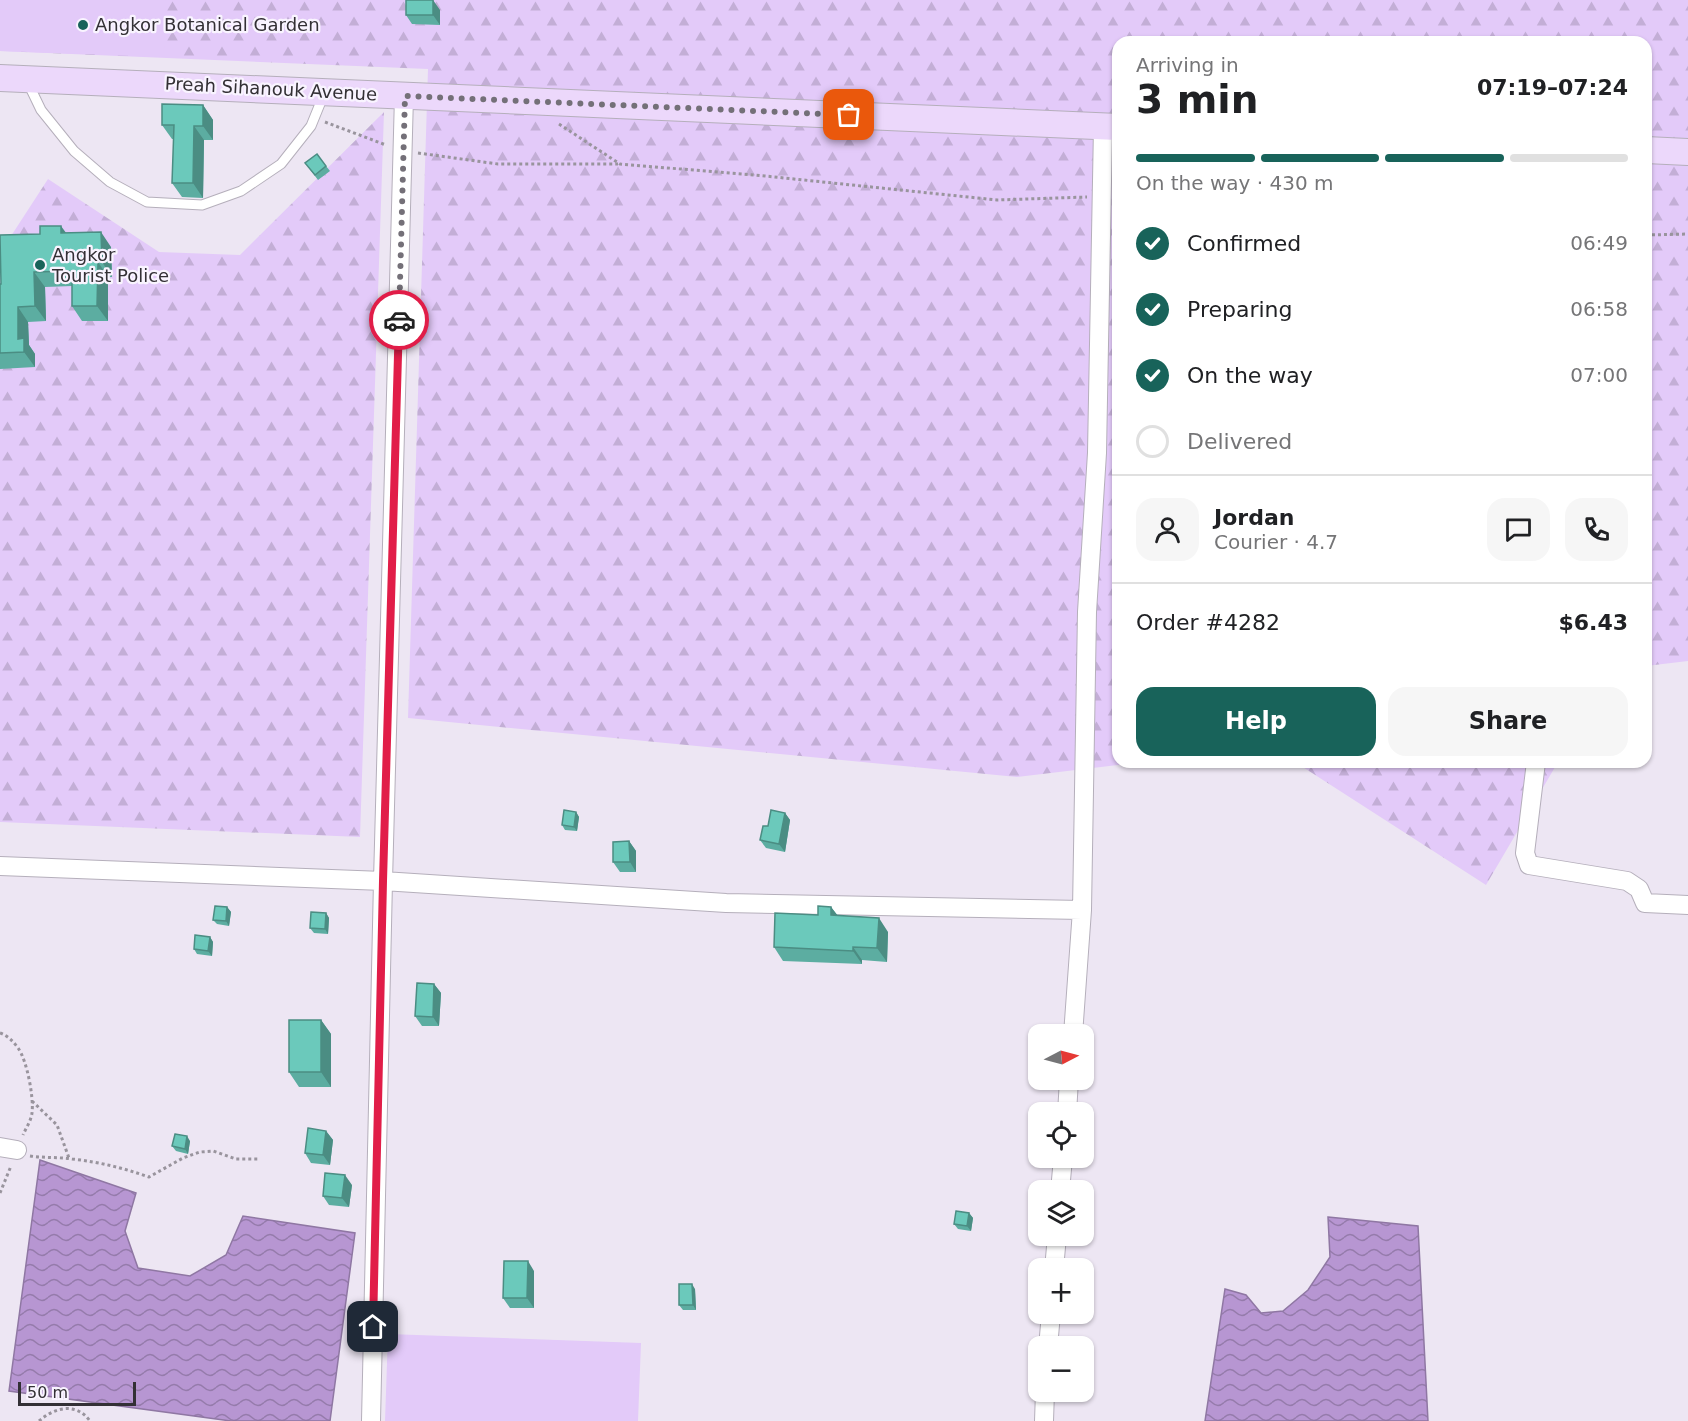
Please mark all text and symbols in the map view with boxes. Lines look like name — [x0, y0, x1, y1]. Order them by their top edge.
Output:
place label: Angkor Botanical Garden — [95, 14, 320, 35]
marker: Angkor Botanical Garden — [76, 18, 90, 32]
text: Arriving in — [1136, 53, 1239, 77]
street label: Preah Sihanouk Avenue — [164, 72, 378, 105]
text: 07:19–07:24 — [1477, 75, 1628, 100]
text: 3 min — [1136, 77, 1258, 122]
pin — [823, 89, 874, 140]
icon: bag — [832, 98, 865, 131]
text: On the way · 430 m — [1136, 171, 1334, 195]
icon: check — [1136, 227, 1169, 260]
text: Confirmed — [1187, 231, 1301, 256]
text: 06:49 — [1570, 231, 1628, 255]
place label: Angkor Tourist Police — [51, 244, 169, 286]
marker: Angkor Tourist Police — [33, 258, 47, 272]
courier — [369, 290, 429, 350]
icon: check — [1136, 293, 1169, 326]
text: Preparing — [1187, 297, 1293, 322]
text: 06:58 — [1570, 297, 1628, 321]
icon: car — [383, 304, 416, 337]
icon: check — [1136, 359, 1169, 392]
text: On the way — [1187, 363, 1313, 388]
text: 07:00 — [1570, 363, 1628, 387]
text: Delivered — [1187, 429, 1292, 454]
button: person — [1136, 498, 1199, 561]
button: chat — [1487, 498, 1550, 561]
button: phone — [1565, 498, 1628, 561]
text: Jordan — [1214, 505, 1294, 530]
text: Courier · 4.7 — [1214, 530, 1338, 554]
text: Order #4282 — [1136, 610, 1280, 635]
text: $6.43 — [1558, 610, 1628, 635]
button: Help — [1136, 687, 1376, 756]
button: Share — [1388, 687, 1628, 756]
north arrow — [1028, 1024, 1094, 1090]
map controls — [1028, 1024, 1094, 1402]
button: locate — [1028, 1102, 1094, 1168]
button: layers — [1028, 1180, 1094, 1246]
button: + — [1028, 1258, 1094, 1324]
pin — [347, 1301, 398, 1352]
icon: home — [356, 1310, 389, 1343]
button: − — [1028, 1336, 1094, 1402]
scale bar — [18, 1379, 136, 1406]
text: 50 m — [27, 1383, 68, 1402]

